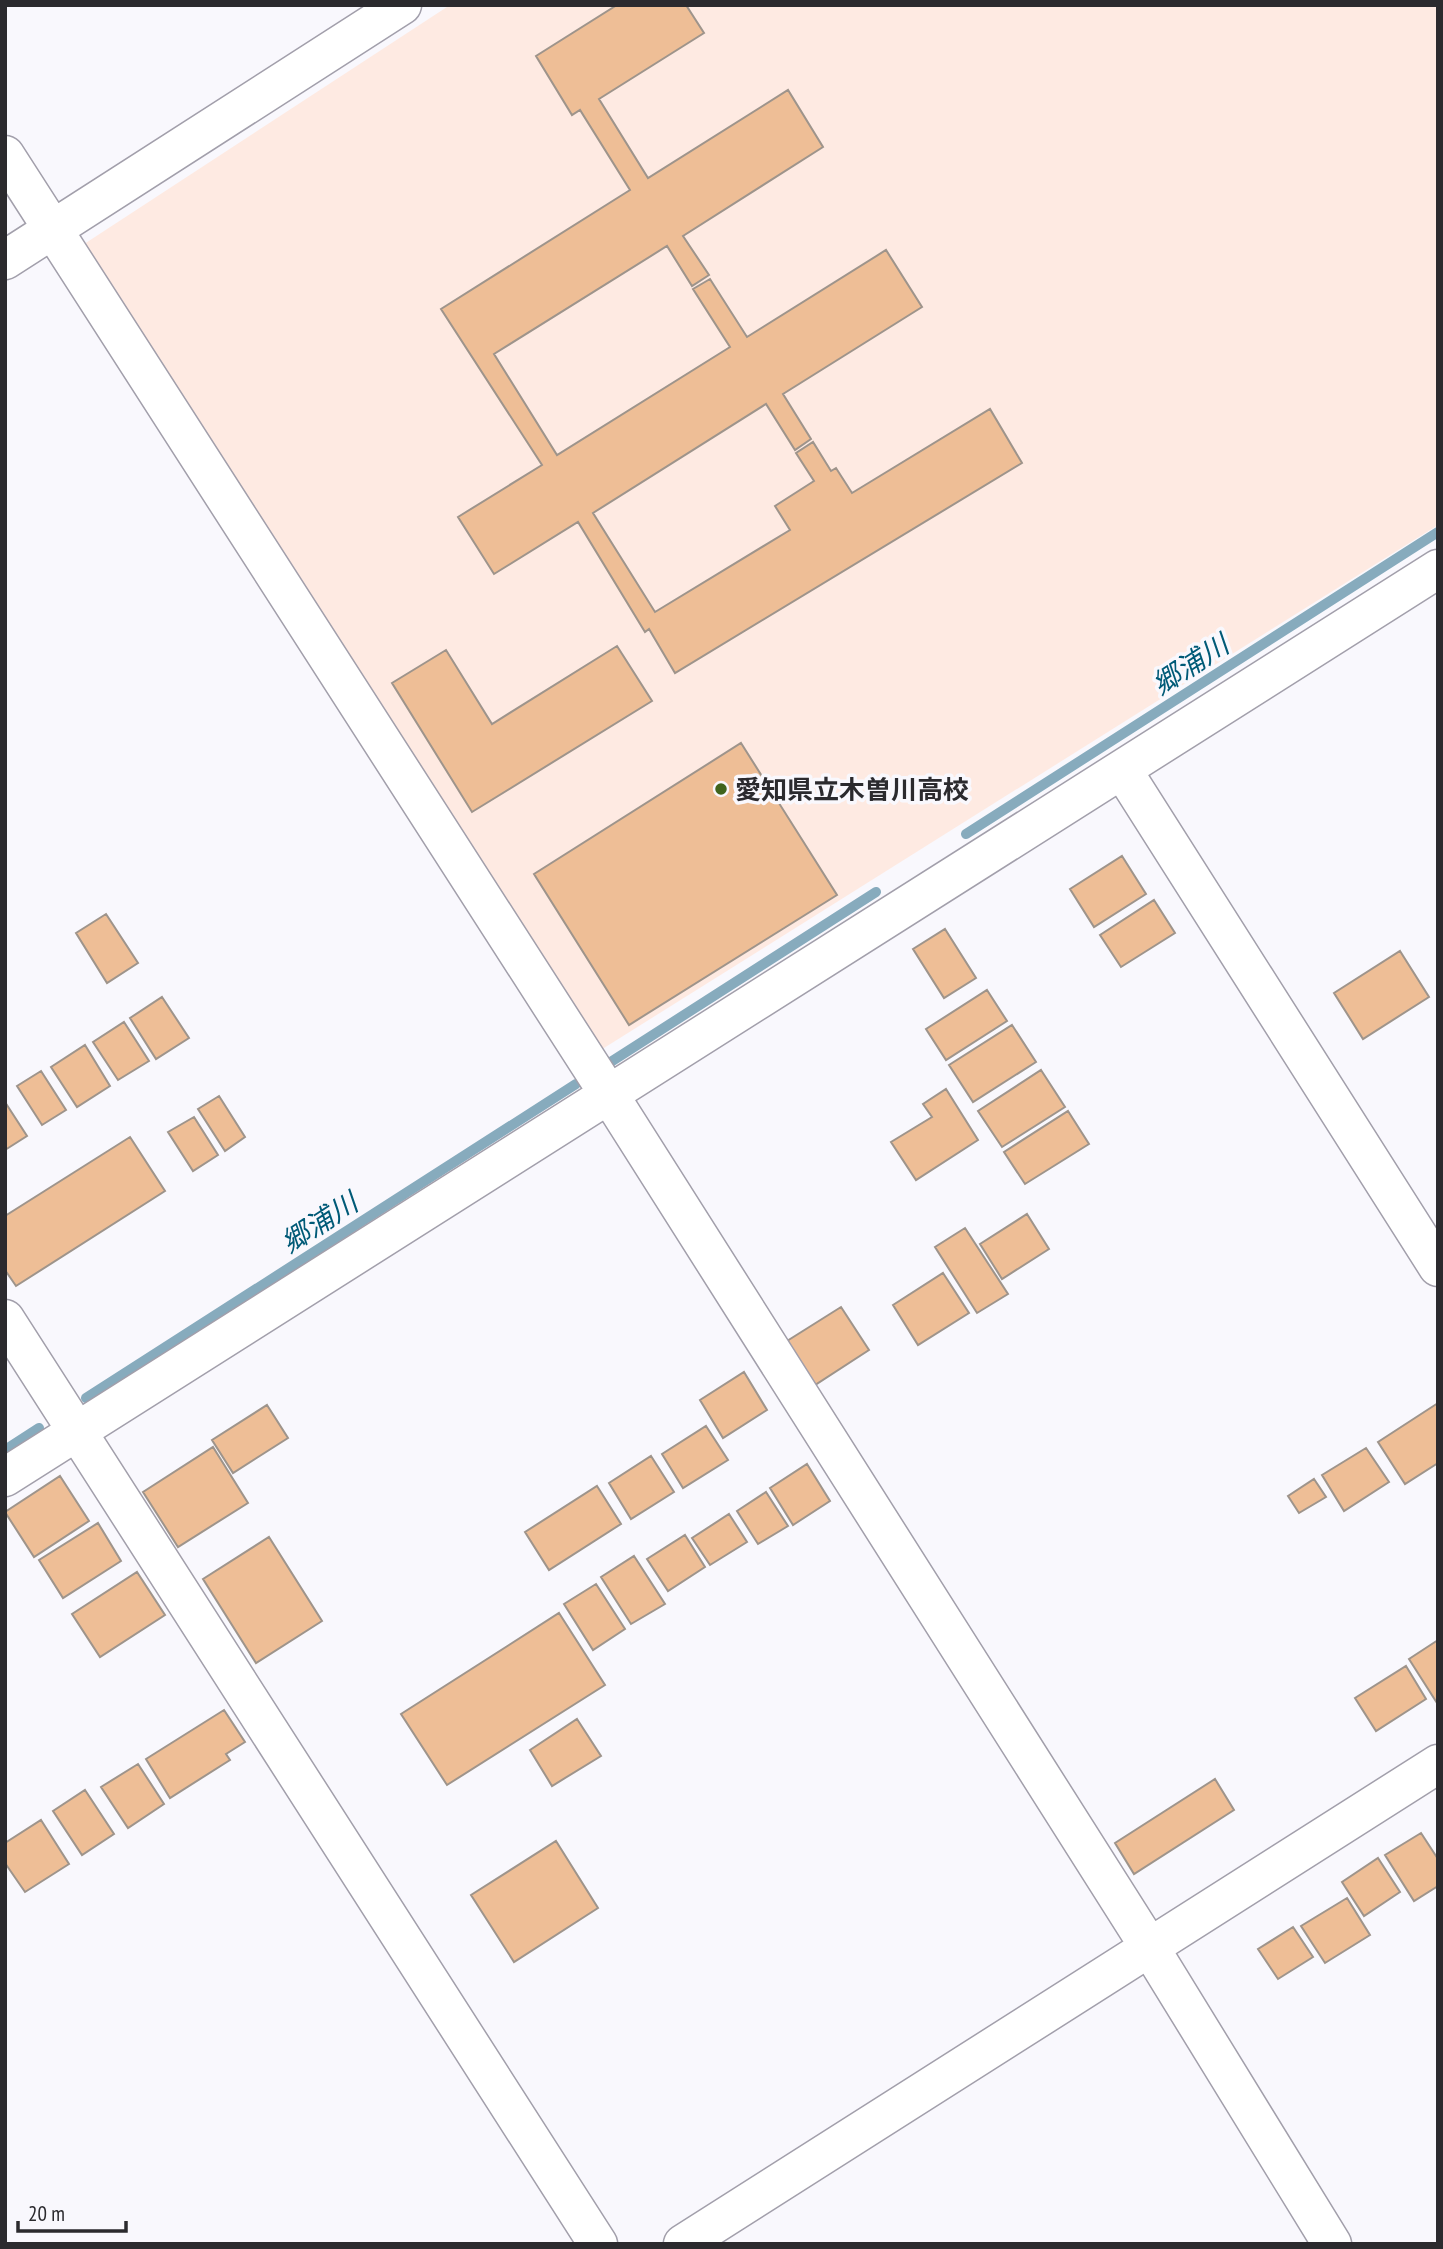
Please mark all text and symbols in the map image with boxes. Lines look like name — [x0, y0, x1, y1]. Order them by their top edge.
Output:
water label: 郷浦川 — [1145, 624, 1238, 702]
place label: 愛知県立木曽川高校 — [735, 773, 969, 806]
marker: 愛知県立木曽川高校 — [713, 781, 729, 797]
water label: 郷浦川 — [274, 1182, 367, 1260]
scale bar — [18, 2190, 126, 2234]
text: 20 m — [28, 2200, 65, 2227]

